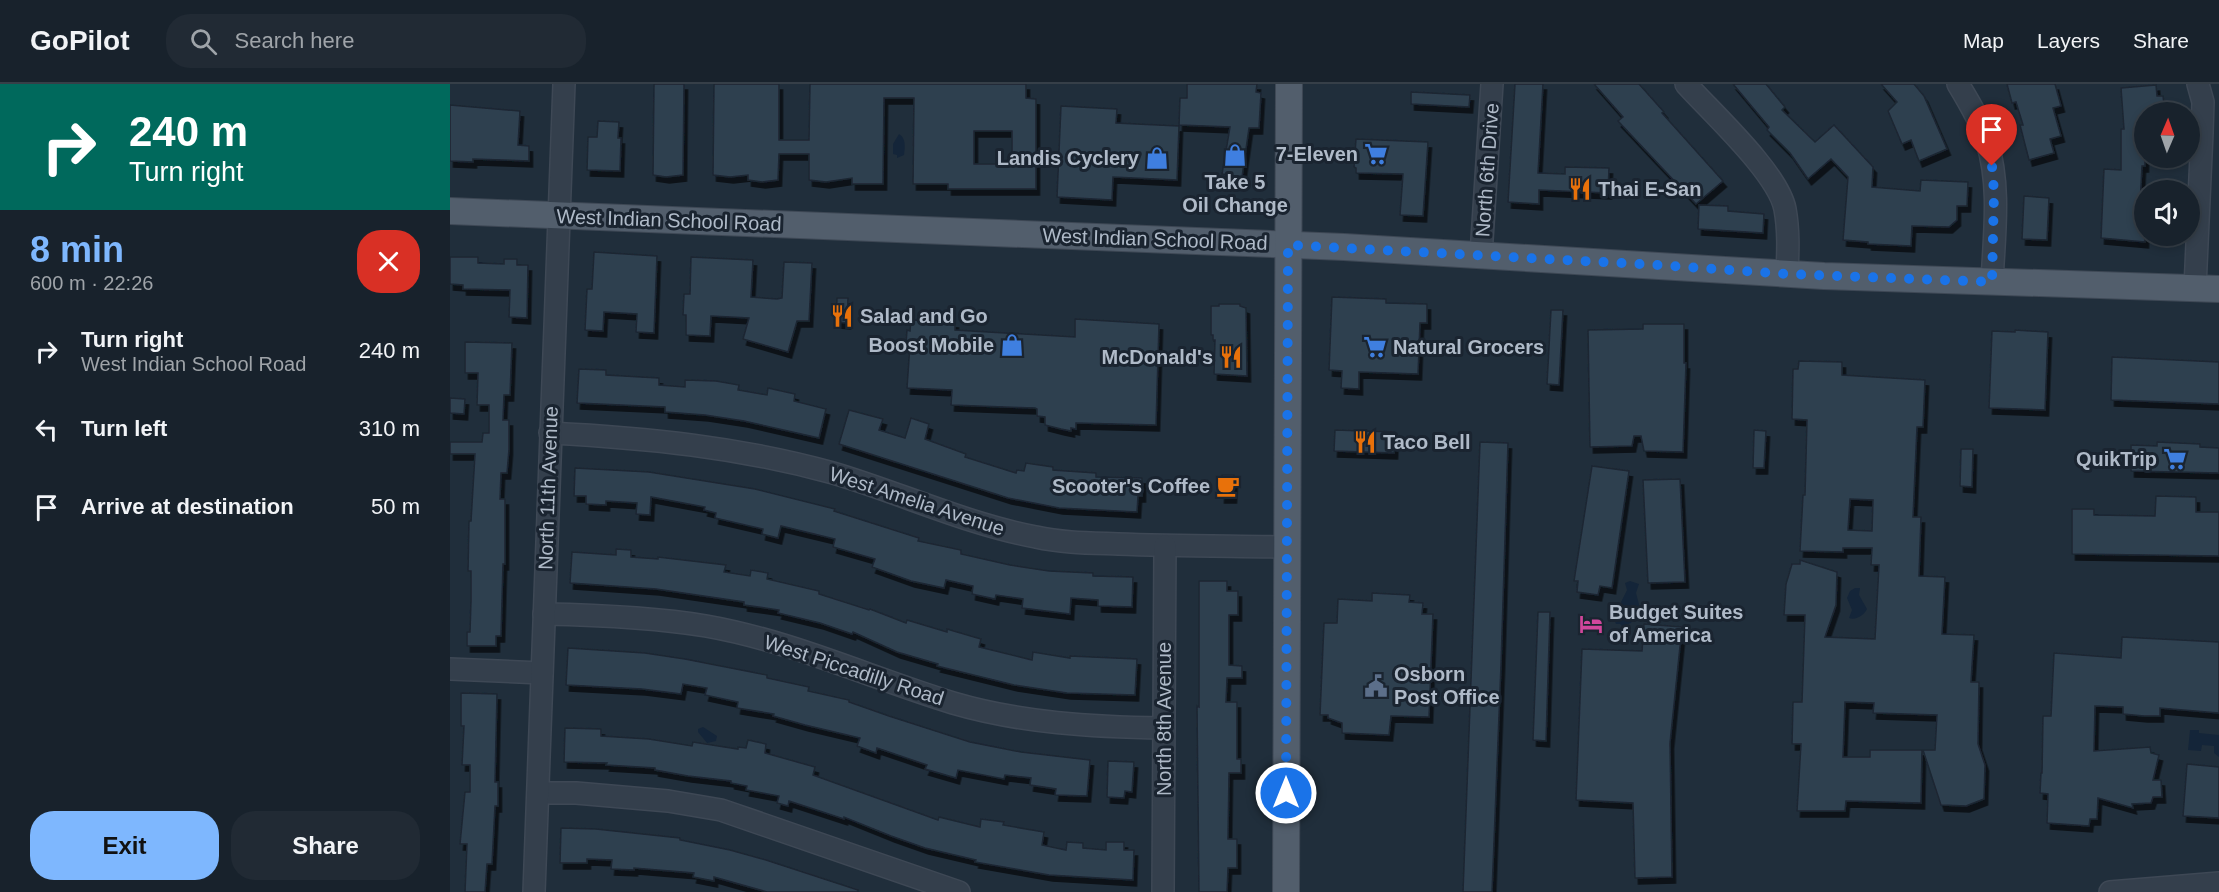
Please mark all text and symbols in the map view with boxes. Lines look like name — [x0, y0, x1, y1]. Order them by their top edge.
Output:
search box — [166, 14, 586, 68]
text: GoPilot — [30, 25, 130, 56]
icon: search — [187, 25, 220, 58]
text: Search here — [235, 28, 354, 53]
text: Map — [1963, 29, 2004, 52]
text: Layers — [2037, 29, 2100, 52]
text: Share — [2133, 29, 2189, 52]
street label: North 6th Drive — [1471, 102, 1503, 238]
north arrow — [2134, 102, 2200, 168]
map controls — [2134, 102, 2200, 246]
pin — [1966, 104, 2017, 166]
icon: right — [30, 108, 108, 186]
text: 240 m — [129, 108, 248, 155]
icon: arrive — [1975, 113, 2008, 146]
supermarket icon: 7-Eleven — [1363, 141, 1389, 167]
shop icon: Take 5 Oil Change — [1222, 142, 1248, 168]
place label: 7-Eleven — [1276, 143, 1358, 165]
shop icon: Landis Cyclery — [1144, 145, 1170, 171]
place label: Landis Cyclery — [997, 147, 1140, 169]
text: Turn right — [129, 157, 244, 187]
place label: Take 5 Oil Change — [1182, 171, 1288, 216]
restaurant icon: Thai E-San — [1567, 176, 1593, 202]
place label: Thai E-San — [1598, 178, 1701, 200]
button: sound — [2134, 180, 2200, 246]
street label: West Indian School Road — [556, 205, 782, 235]
street label: West Indian School Road — [1042, 224, 1268, 254]
text: 8 min — [30, 229, 124, 270]
button: close — [357, 230, 420, 293]
text: 600 m · 22:26 — [30, 272, 153, 294]
restaurant icon: Salad and Go — [829, 303, 855, 329]
place label: Salad and Go — [860, 305, 988, 327]
text: Turn right — [81, 327, 183, 352]
shop icon: Boost Mobile — [999, 332, 1025, 358]
place label: Boost Mobile — [868, 334, 994, 356]
supermarket icon: Natural Grocers — [1362, 334, 1388, 360]
icon: right — [30, 335, 63, 368]
place label: Natural Grocers — [1393, 336, 1544, 358]
text: 240 m — [359, 338, 420, 363]
restaurant icon: McDonald's — [1218, 344, 1244, 370]
place label: McDonald's — [1102, 346, 1213, 368]
text: West Indian School Road — [81, 353, 306, 375]
street label: North 11th Avenue — [534, 406, 562, 570]
icon: left — [30, 413, 63, 446]
text: Turn left — [81, 416, 167, 441]
text: 310 m — [359, 416, 420, 441]
restaurant icon: Taco Bell — [1352, 429, 1378, 455]
place label: Taco Bell — [1383, 431, 1470, 453]
supermarket icon: QuikTrip — [2162, 446, 2188, 472]
place label: QuikTrip — [2076, 448, 2157, 470]
street label: West Amelia Avenue — [827, 462, 1007, 540]
cafe icon: Scooter's Coffee — [1215, 473, 1241, 499]
place label: Scooter's Coffee — [1052, 475, 1210, 497]
icon: arrive — [30, 491, 63, 524]
text: Arrive at destination — [81, 494, 294, 519]
text: 50 m — [371, 494, 420, 519]
place label: Budget Suites of America — [1609, 601, 1743, 646]
hotel icon: Budget Suites of America — [1578, 611, 1604, 637]
street label: West Piccadilly Road — [761, 631, 947, 709]
street label: North 8th Avenue — [1153, 642, 1175, 796]
place label: Osborn Post Office — [1394, 663, 1500, 708]
public building icon: Osborn Post Office — [1363, 673, 1389, 699]
position arrow — [1254, 761, 1318, 825]
button: Exit — [30, 811, 219, 880]
button: Share — [231, 811, 420, 880]

